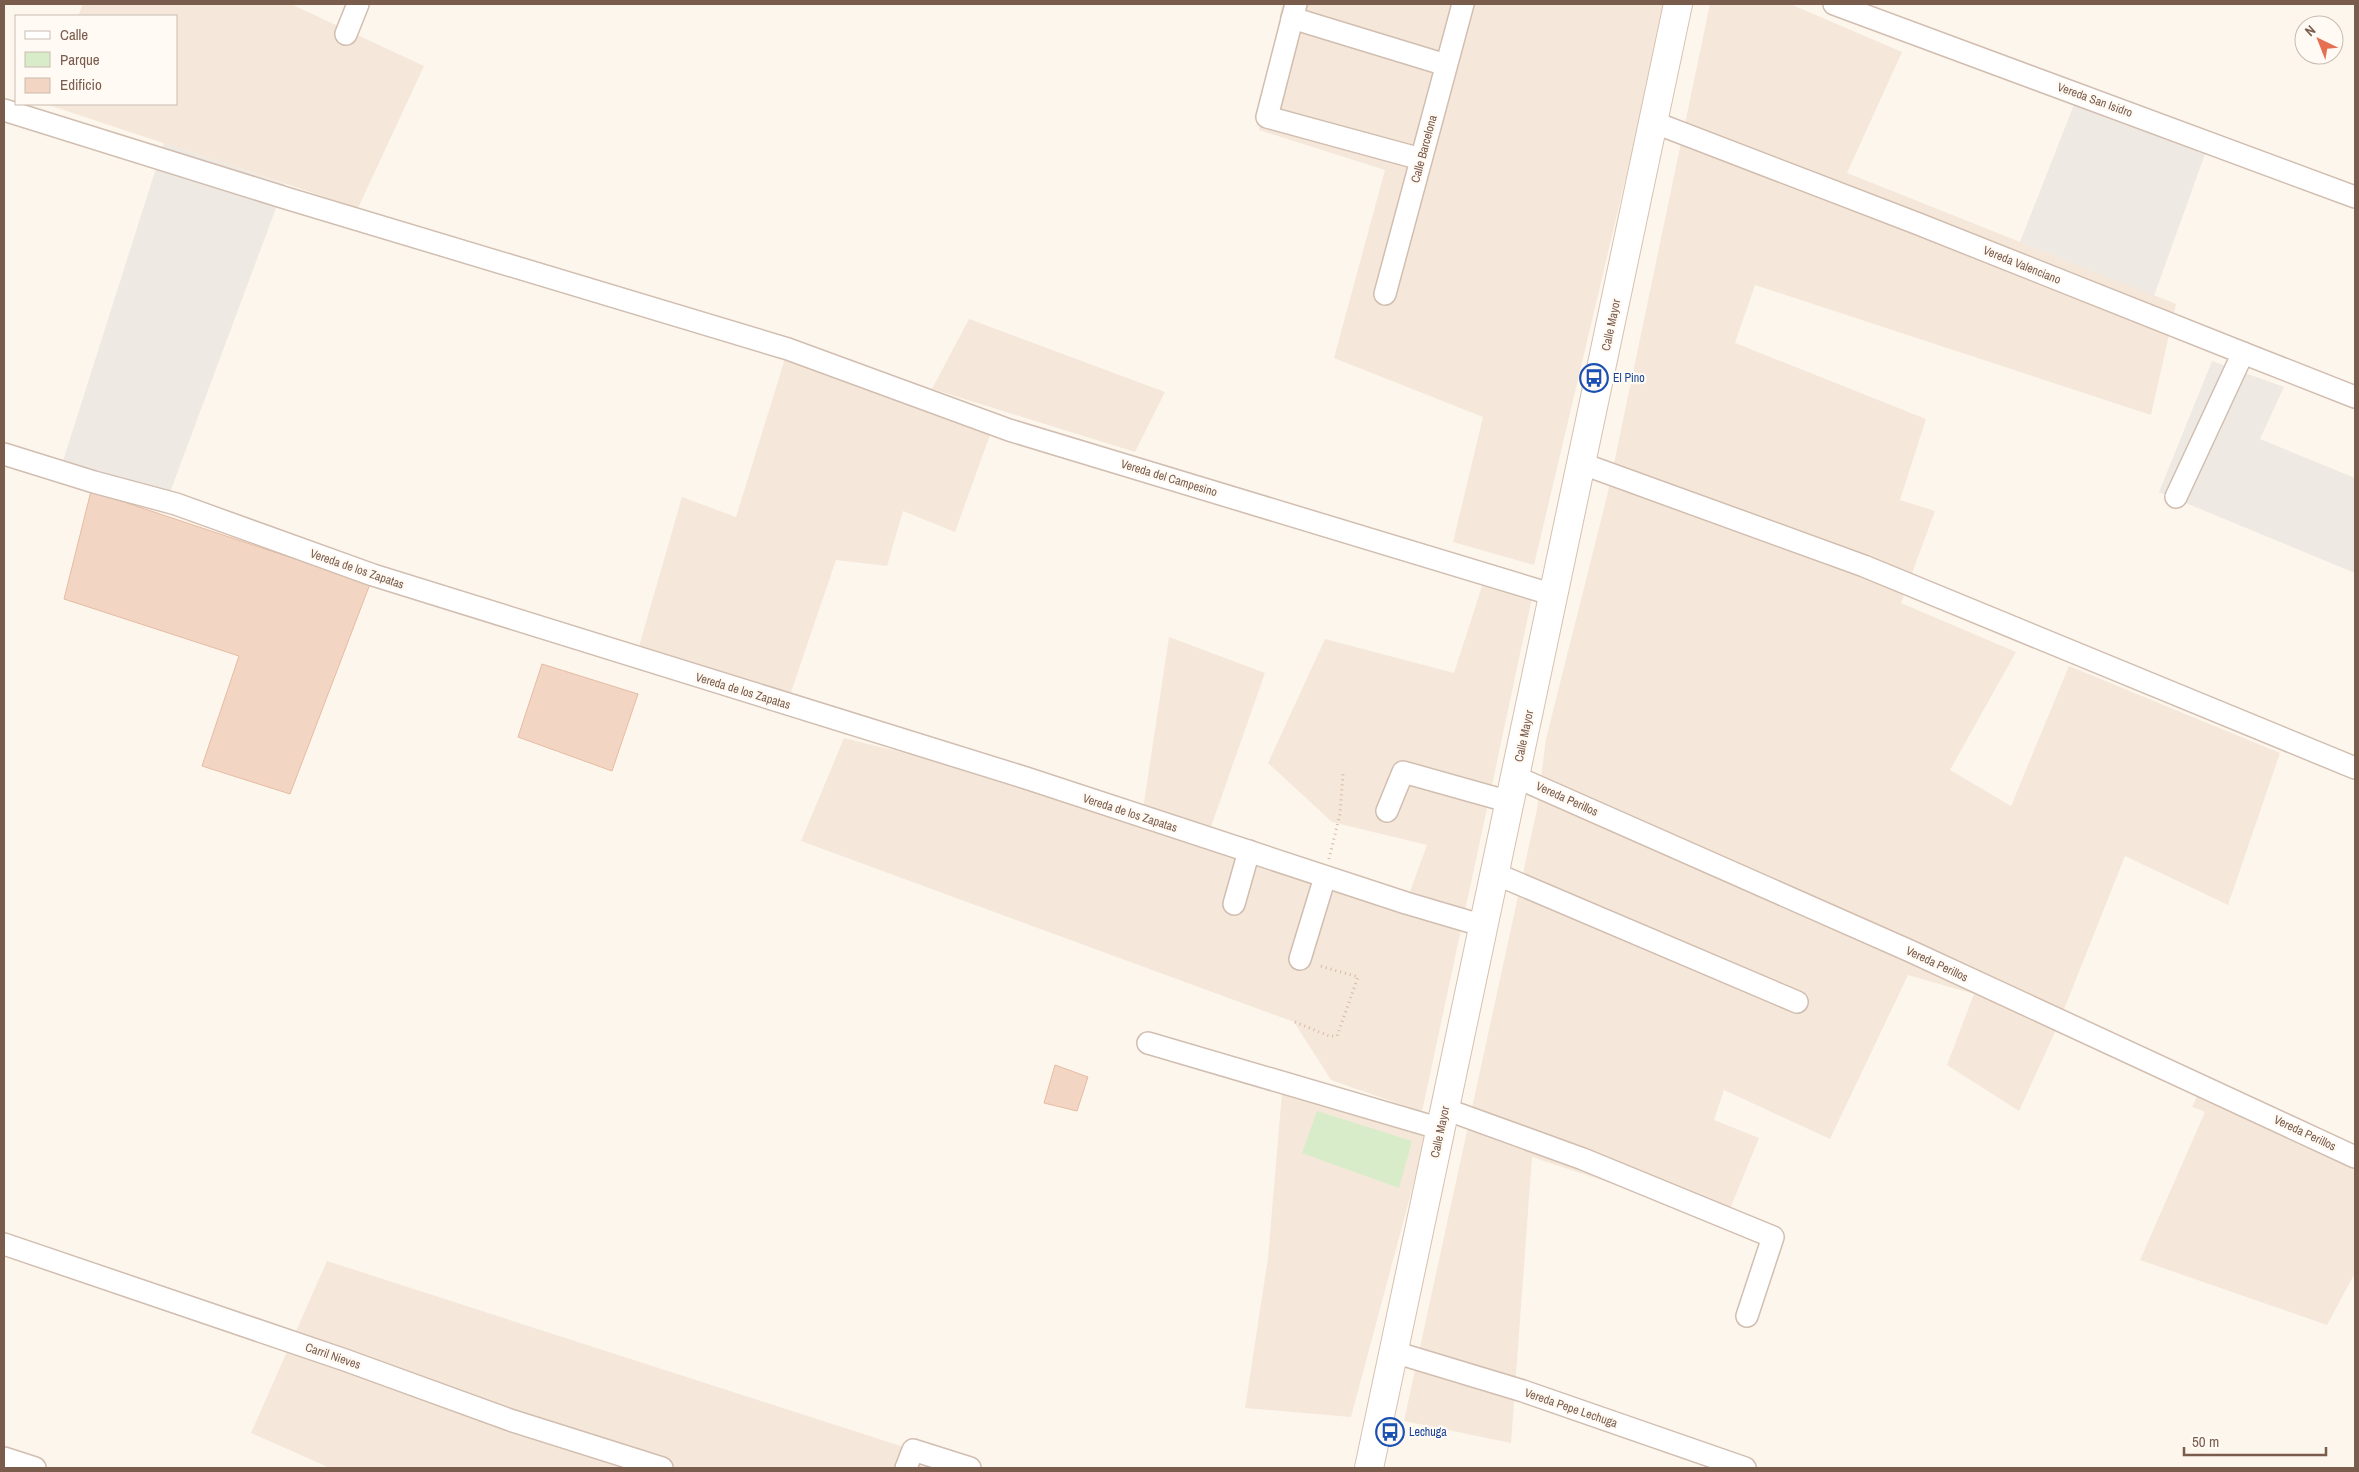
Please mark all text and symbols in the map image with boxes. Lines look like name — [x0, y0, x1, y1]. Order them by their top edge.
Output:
legend — [15, 15, 178, 105]
north arrow — [2294, 15, 2344, 65]
text: N — [2301, 21, 2319, 40]
text: Calle — [60, 24, 88, 45]
text: Parque — [60, 49, 100, 70]
text: Edificio — [60, 74, 102, 95]
street label: Vereda San Isidro — [2055, 79, 2135, 121]
street label: Calle Barcelona — [1407, 113, 1441, 185]
street label: Vereda Valenciano — [1981, 242, 2063, 288]
street label: Calle Mayor — [1598, 297, 1624, 352]
bus stop icon: El Pino — [1579, 363, 1609, 393]
place label: El Pino — [1613, 370, 1645, 386]
street label: Vereda del Campesino — [1119, 456, 1219, 500]
street label: Vereda de los Zapatas — [308, 545, 406, 593]
street label: Vereda de los Zapatas — [694, 669, 792, 713]
street label: Calle Mayor — [1511, 708, 1537, 763]
street label: Vereda Perillos — [1533, 778, 1601, 820]
street label: Vereda de los Zapatas — [1081, 790, 1179, 836]
street label: Vereda Perillos — [1903, 943, 1971, 985]
street label: Calle Mayor — [1427, 1104, 1453, 1159]
street label: Vereda Perillos — [2271, 1112, 2339, 1154]
street label: Carril Nieves — [303, 1339, 363, 1373]
street label: Vereda Pepe Lechuga — [1522, 1385, 1620, 1432]
bus stop icon: Lechuga — [1375, 1417, 1405, 1447]
place label: Lechuga — [1409, 1424, 1447, 1440]
scale bar — [2184, 1424, 2326, 1456]
text: 50 m — [2192, 1431, 2219, 1452]

